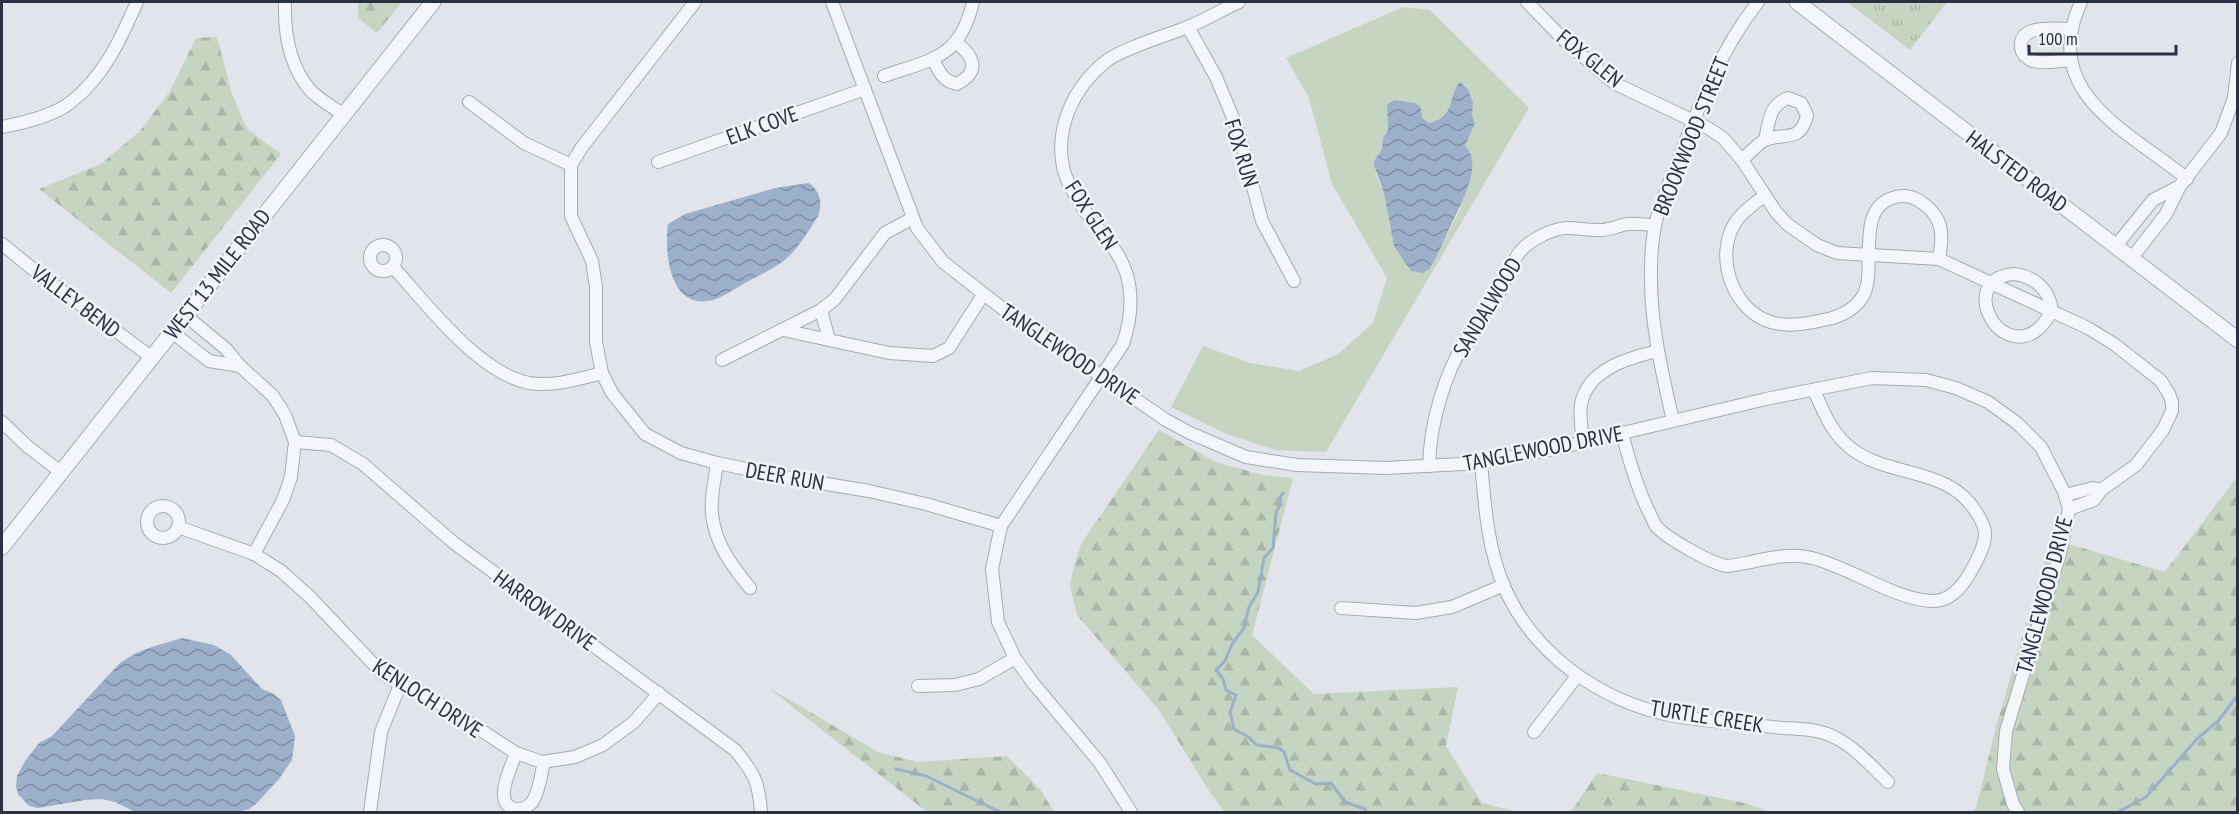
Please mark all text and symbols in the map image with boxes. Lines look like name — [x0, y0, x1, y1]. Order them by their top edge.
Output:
scale bar — [2029, 18, 2176, 56]
street label: FOX GLEN — [1551, 23, 1629, 93]
text: 100 m — [2038, 27, 2078, 50]
street label: BROOKWOOD STREET — [1646, 53, 1736, 219]
street label: ELK COVE — [722, 99, 802, 151]
street label: FOX RUN — [1218, 116, 1266, 190]
street label: HALSTED ROAD — [1961, 124, 2073, 218]
street label: FOX GLEN — [1059, 175, 1125, 255]
street label: WEST 13 MILE ROAD — [157, 203, 277, 345]
street label: SANDALWOOD — [1446, 252, 1528, 362]
street label: VALLEY BEND — [25, 258, 126, 344]
street label: TANGLEWOOD DRIVE — [995, 297, 1145, 411]
street label: TANGLEWOOD DRIVE — [1461, 419, 1625, 477]
street label: DEER RUN — [743, 455, 827, 497]
street label: TANGLEWOOD DRIVE — [2010, 513, 2078, 677]
street label: HARROW DRIVE — [488, 563, 602, 657]
street label: KENLOCH DRIVE — [368, 652, 488, 744]
street label: TURTLE CREEK — [1648, 693, 1766, 739]

